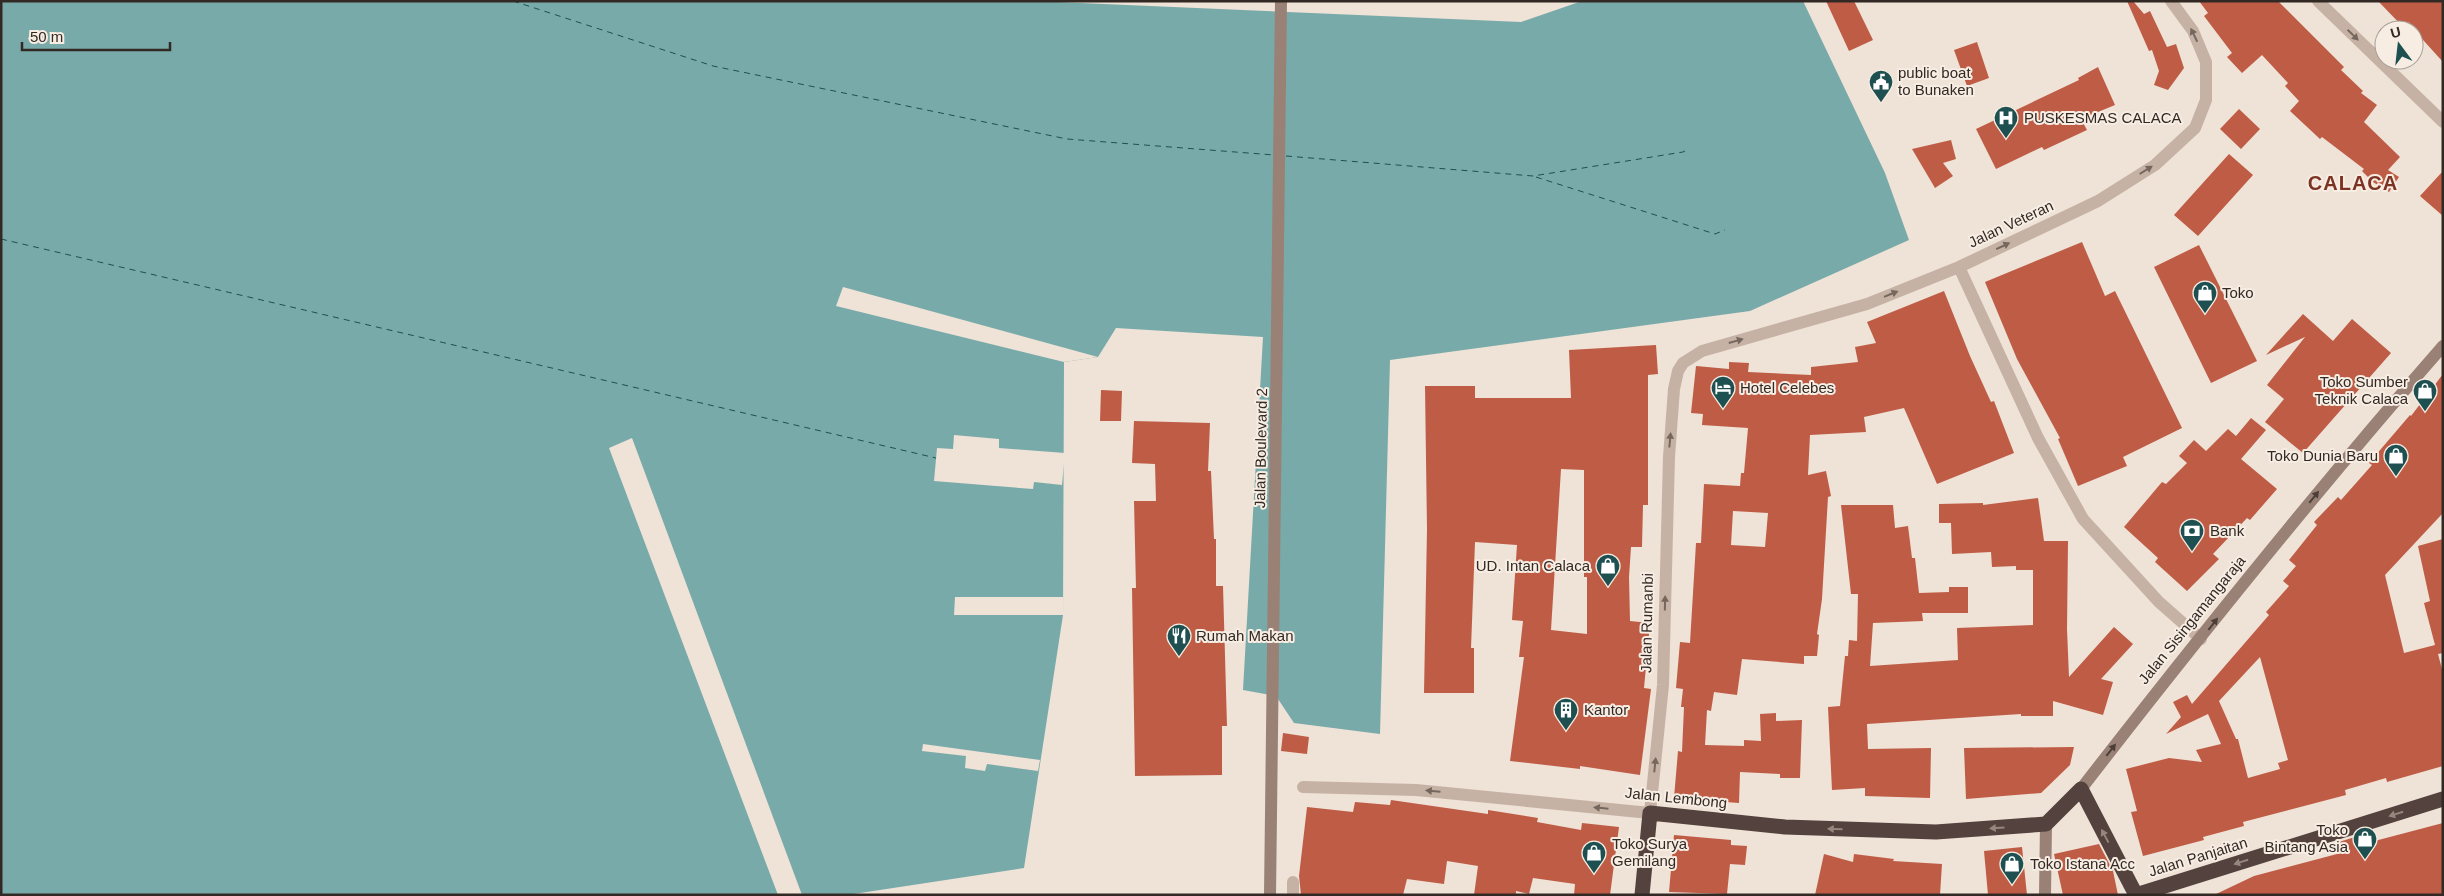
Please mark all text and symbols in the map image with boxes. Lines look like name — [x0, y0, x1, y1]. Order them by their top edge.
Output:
scale bar — [22, 20, 170, 52]
north arrow — [2374, 20, 2424, 70]
text: U — [2389, 23, 2403, 41]
text: 50 m — [30, 28, 63, 45]
one-way arrow — [2190, 28, 2198, 42]
one-way arrow — [2346, 29, 2358, 41]
place label: public boat to Bunaken — [1898, 64, 1974, 98]
public building icon: public boat to Bunaken — [1868, 69, 1894, 103]
hospital icon: PUSKESMAS CALACA — [1993, 105, 2019, 139]
place label: PUSKESMAS CALACA — [2024, 109, 2182, 126]
one-way arrow — [2140, 166, 2153, 175]
district label: CALACA — [2308, 172, 2398, 194]
street label: Jalan Veteran — [1966, 196, 2056, 251]
one-way arrow — [1996, 242, 2010, 250]
shop icon: Toko — [2192, 280, 2218, 314]
place label: Toko — [2222, 284, 2254, 301]
one-way arrow — [1884, 290, 1899, 298]
one-way arrow — [1729, 337, 1744, 345]
place label: Toko Sumber Teknik Calaca — [2315, 373, 2409, 407]
hotel icon: Hotel Celebes — [1710, 375, 1736, 409]
shop icon: Toko Sumber Teknik Calaca — [2412, 378, 2438, 412]
place label: Hotel Celebes — [1740, 379, 1834, 396]
street label: Jalan Boulevard 2 — [1251, 388, 1270, 508]
one-way arrow — [1666, 432, 1674, 448]
shop icon: Toko Dunia Baru — [2383, 443, 2409, 477]
place label: Toko Dunia Baru — [2267, 447, 2378, 464]
one-way arrow — [2309, 491, 2320, 504]
bank icon: Bank — [2179, 518, 2205, 552]
place label: Bank — [2210, 522, 2245, 539]
street label: Jalan Sisingamangaraja — [2135, 552, 2249, 687]
shop icon: UD. Intan Calaca — [1595, 553, 1621, 587]
place label: UD. Intan Calaca — [1476, 557, 1591, 574]
street label: Jalan Rumanbi — [1637, 573, 1656, 673]
one-way arrow — [1661, 595, 1669, 611]
one-way arrow — [2207, 618, 2218, 631]
restaurant icon: Rumah Makan — [1166, 623, 1192, 657]
place label: Rumah Makan — [1196, 627, 1294, 644]
building icon: Kantor — [1553, 697, 1579, 731]
place label: Kantor — [1584, 701, 1628, 718]
one-way arrow — [2105, 744, 2116, 757]
one-way arrow — [1651, 757, 1659, 773]
street label: Jalan Lembong — [1624, 784, 1728, 811]
one-way arrow — [1425, 787, 1441, 795]
one-way arrow — [1593, 804, 1609, 812]
one-way arrow — [2389, 810, 2404, 818]
place label: Toko Bintang Asia — [2265, 821, 2349, 855]
one-way arrow — [1826, 824, 1842, 832]
one-way arrow — [1989, 824, 2005, 832]
shop icon: Toko Bintang Asia — [2352, 826, 2378, 860]
one-way arrow — [2101, 829, 2109, 843]
street label: Jalan Panjaitan — [2146, 833, 2249, 880]
place label: Toko Surya Gemilang — [1612, 835, 1688, 869]
shop icon: Toko Surya Gemilang — [1581, 840, 1607, 874]
shop icon: Toko Istana Acc — [1999, 851, 2025, 885]
place label: Toko Istana Acc — [2030, 855, 2136, 872]
one-way arrow — [2233, 858, 2248, 866]

